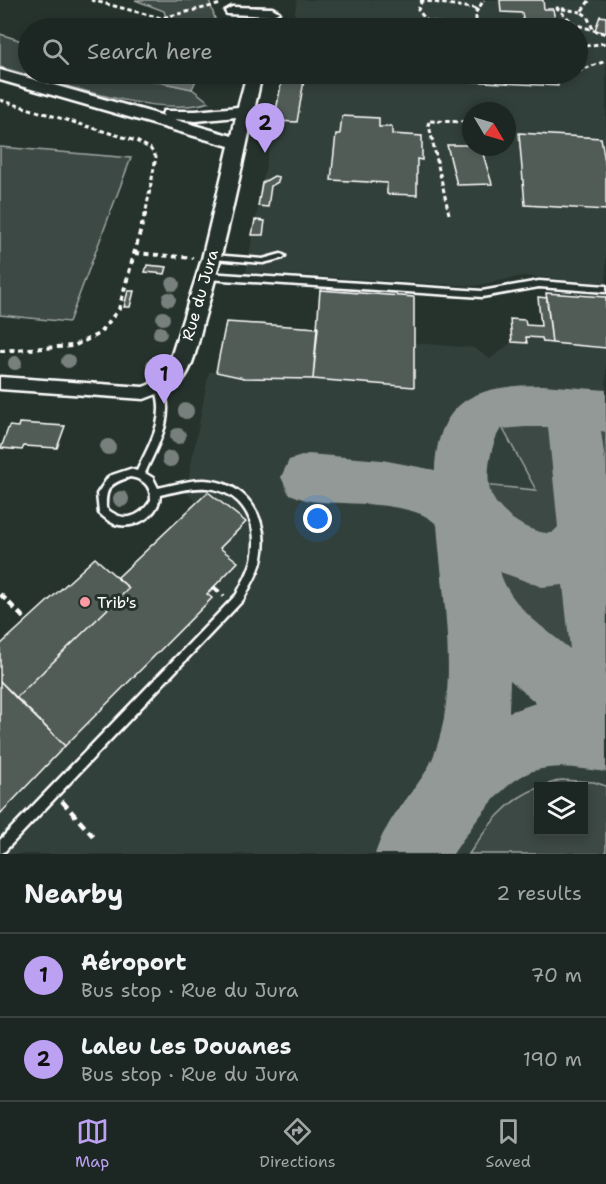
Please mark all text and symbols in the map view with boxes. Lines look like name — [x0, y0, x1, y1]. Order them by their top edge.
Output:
search box — [18, 18, 588, 84]
icon: search — [39, 35, 72, 68]
text: Search here — [87, 37, 213, 66]
north arrow — [462, 102, 516, 156]
pin: 2 — [246, 104, 284, 153]
street label: Rue du Jura — [177, 247, 223, 343]
pin: 1 — [144, 354, 184, 404]
your location — [303, 504, 332, 533]
place label: Trib's — [97, 592, 137, 613]
marker: Trib's — [78, 595, 92, 609]
map controls — [534, 782, 588, 836]
button: layers — [534, 782, 588, 836]
text: Nearby — [24, 876, 123, 911]
text: 2 results — [496, 880, 582, 906]
text: Aéroport — [81, 948, 186, 977]
text: 1 — [39, 962, 48, 988]
text: 70 m — [530, 962, 582, 988]
text: Bus stop · Rue du Jura — [81, 977, 298, 1003]
text: Laleu Les Douanes — [81, 1032, 291, 1061]
text: 2 — [37, 1046, 51, 1072]
text: 190 m — [523, 1046, 582, 1072]
text: Bus stop · Rue du Jura — [81, 1061, 298, 1087]
tab: Map — [75, 1115, 109, 1172]
tab: Directions — [259, 1115, 336, 1172]
tab: Saved — [486, 1115, 531, 1172]

